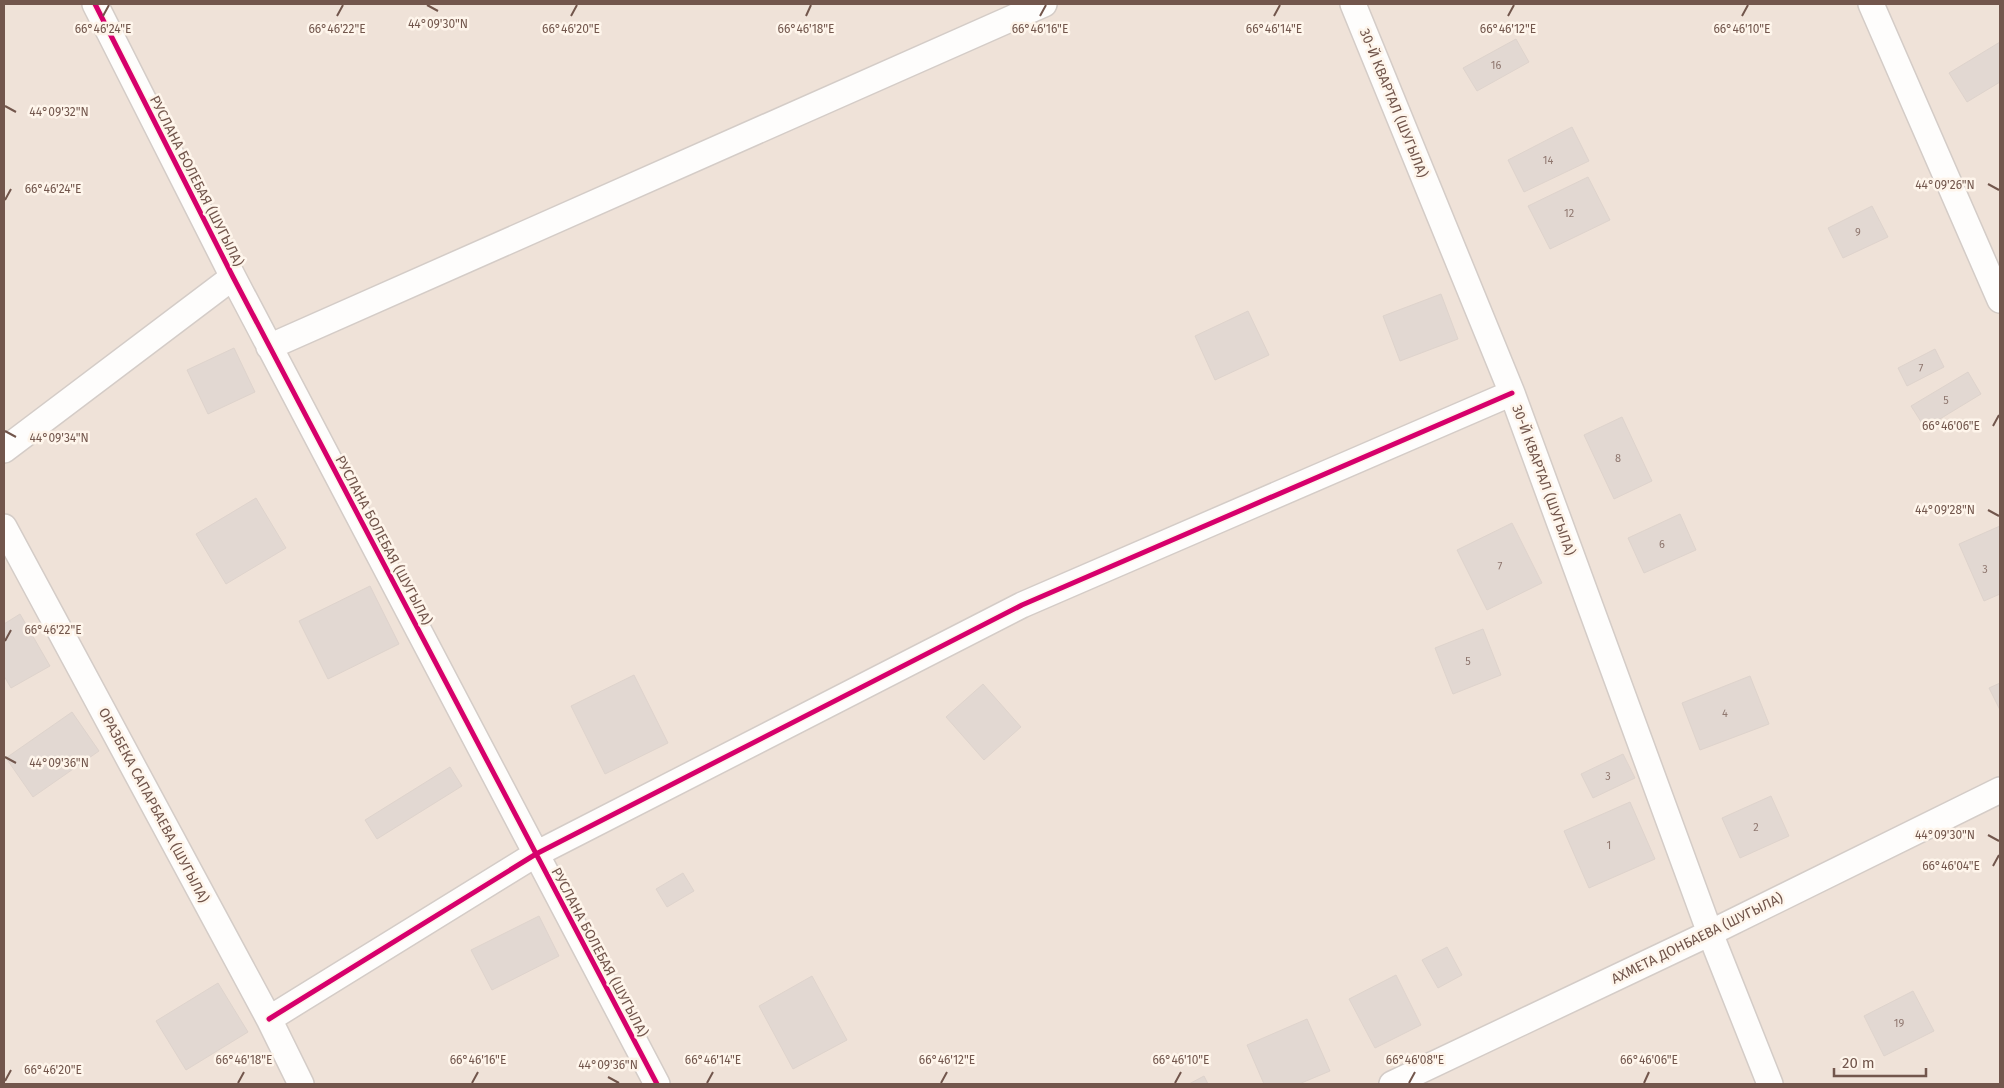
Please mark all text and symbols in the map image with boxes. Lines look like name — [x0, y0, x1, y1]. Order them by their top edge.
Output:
text: 44°09'30"N — [408, 17, 468, 31]
text: 66°46'24"E — [75, 22, 131, 36]
text: 66°46'22"E — [308, 22, 366, 36]
text: 66°46'20"E — [542, 22, 600, 36]
text: 66°46'18"E — [778, 22, 834, 36]
text: 66°46'16"E — [1012, 22, 1068, 36]
text: 66°46'14"E — [1246, 22, 1302, 36]
text: 66°46'12"E — [1480, 22, 1536, 36]
text: 66°46'10"E — [1713, 22, 1771, 36]
street label: 30-Й КВАРТАЛ (ШУГЫЛА) — [1356, 26, 1431, 180]
house number: 16 — [1491, 59, 1501, 72]
street label: РУСЛАНА БОЛЕБАЯ (ШУГЫЛА) — [146, 93, 247, 269]
text: 44°09'32"N — [29, 105, 89, 119]
house number: 14 — [1543, 154, 1553, 167]
text: 44°09'26"N — [1915, 178, 1975, 192]
text: 66°46'24"E — [25, 182, 81, 196]
house number: 12 — [1564, 207, 1574, 220]
house number: 9 — [1855, 226, 1861, 239]
house number: 7 — [1919, 362, 1924, 375]
house number: 5 — [1943, 394, 1949, 407]
street label: 30-Й КВАРТАЛ (ШУГЫЛА) — [1508, 402, 1579, 558]
text: 66°46'06"E — [1922, 419, 1980, 433]
text: 44°09'34"N — [29, 431, 89, 445]
house number: 8 — [1615, 452, 1621, 465]
street label: РУСЛАНА БОЛЕБАЯ (ШУГЫЛА) — [332, 453, 436, 628]
text: 44°09'28"N — [1915, 503, 1975, 517]
house number: 6 — [1659, 538, 1665, 551]
house number: 7 — [1498, 560, 1503, 573]
house number: 3 — [1982, 563, 1988, 576]
text: 66°46'22"E — [24, 623, 82, 637]
house number: 5 — [1465, 655, 1471, 668]
street label: ОРАЗБЕКА САПАРБАЕВА (ШУГЫЛА) — [95, 705, 212, 906]
house number: 4 — [1722, 707, 1728, 720]
text: 44°09'36"N — [29, 756, 89, 770]
house number: 3 — [1605, 770, 1611, 783]
house number: 2 — [1753, 821, 1759, 834]
text: 44°09'30"N — [1915, 828, 1975, 842]
house number: 1 — [1607, 839, 1611, 852]
text: 66°46'04"E — [1922, 859, 1980, 873]
street label: РУСЛАНА БОЛЕБАЯ (ШУГЫЛА) — [548, 865, 652, 1040]
street label: АХМЕТА ДОНБАЕВА (ШУГЫЛА) — [1609, 889, 1786, 988]
house number: 19 — [1894, 1017, 1904, 1030]
scale bar — [1834, 1046, 1926, 1078]
text: 66°46'18"E — [216, 1053, 272, 1067]
text: 66°46'16"E — [450, 1053, 506, 1067]
text: 66°46'14"E — [685, 1053, 741, 1067]
text: 66°46'12"E — [919, 1053, 975, 1067]
text: 66°46'10"E — [1152, 1053, 1210, 1067]
text: 66°46'08"E — [1386, 1053, 1444, 1067]
text: 66°46'06"E — [1620, 1053, 1678, 1067]
text: 20 m — [1842, 1054, 1875, 1072]
text: 44°09'36"N — [578, 1058, 638, 1072]
text: 66°46'20"E — [24, 1063, 82, 1077]

